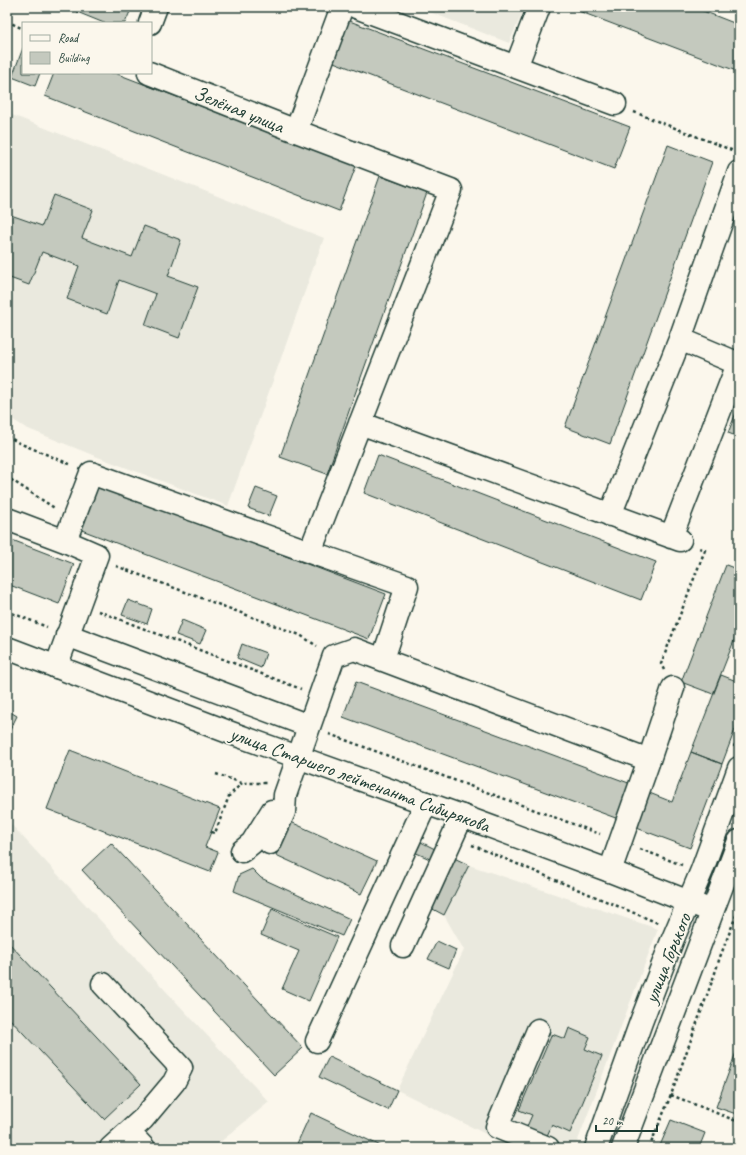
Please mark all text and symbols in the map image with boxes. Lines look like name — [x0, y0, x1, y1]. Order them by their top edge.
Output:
legend — [22, 22, 152, 74]
text: Road — [58, 30, 80, 46]
text: Building — [58, 50, 90, 66]
street label: Зелёная улица — [190, 80, 289, 140]
street label: улица Старшего лейтенанта Сибирякова — [226, 720, 495, 839]
street label: улица Горького — [638, 909, 697, 1008]
scale bar — [596, 1107, 657, 1133]
text: 20 m — [602, 1113, 624, 1129]

